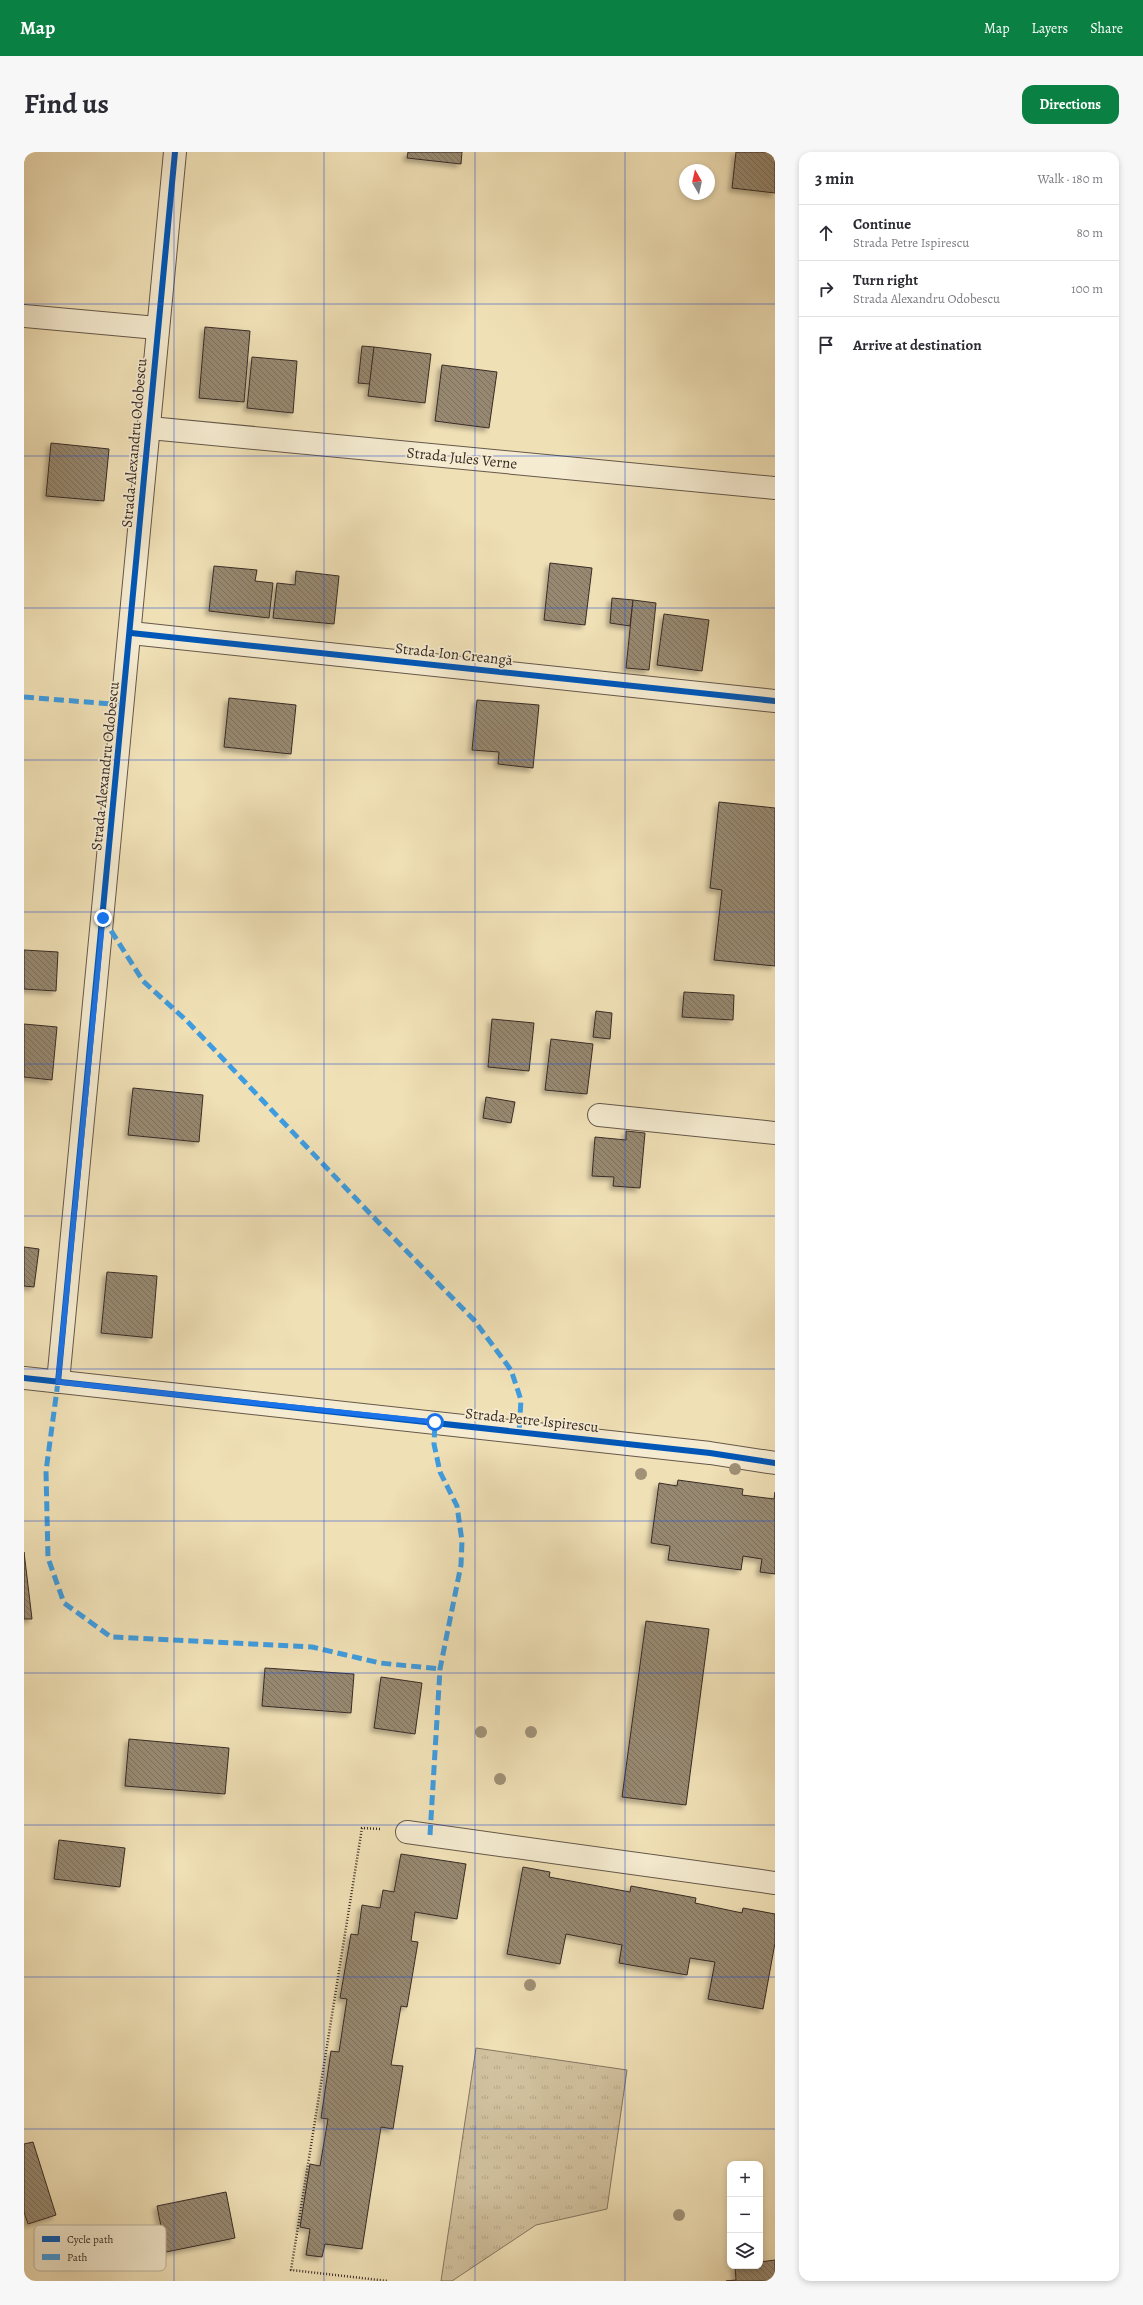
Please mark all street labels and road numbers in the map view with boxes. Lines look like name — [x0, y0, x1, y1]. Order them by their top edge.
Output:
street label: Strada Alexandru Odobescu — [117, 357, 151, 528]
street label: Strada Jules Verne — [406, 442, 518, 474]
street label: Strada Ion Creangă — [394, 638, 514, 670]
street label: Strada Alexandru Odobescu — [86, 680, 124, 851]
street label: Strada Petre Ispirescu — [464, 1403, 601, 1437]

